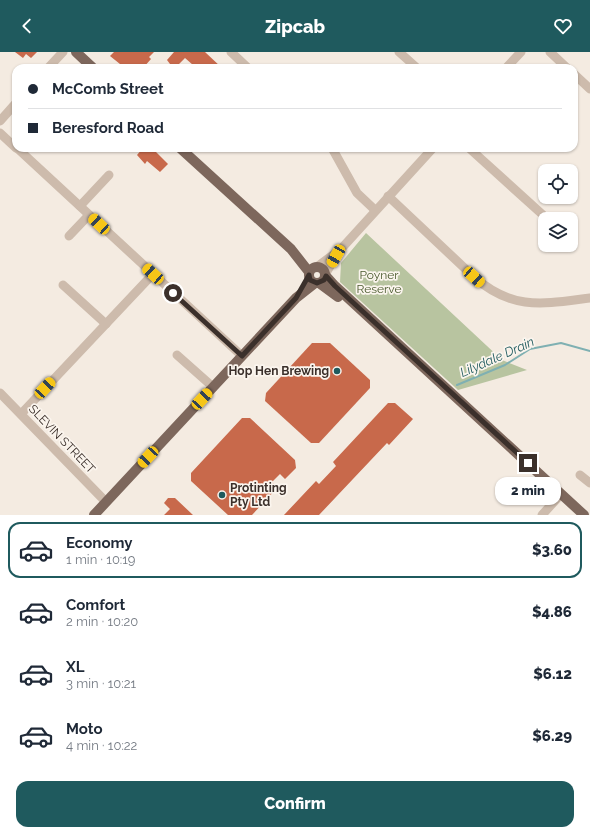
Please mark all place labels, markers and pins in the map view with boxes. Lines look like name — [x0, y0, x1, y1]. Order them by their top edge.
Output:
place label: Hop Hen Brewing — [229, 364, 329, 378]
marker: Hop Hen Brewing — [332, 366, 342, 376]
place label: Protinting Pty Ltd — [230, 481, 287, 509]
marker: Protinting Pty Ltd — [217, 490, 227, 500]

